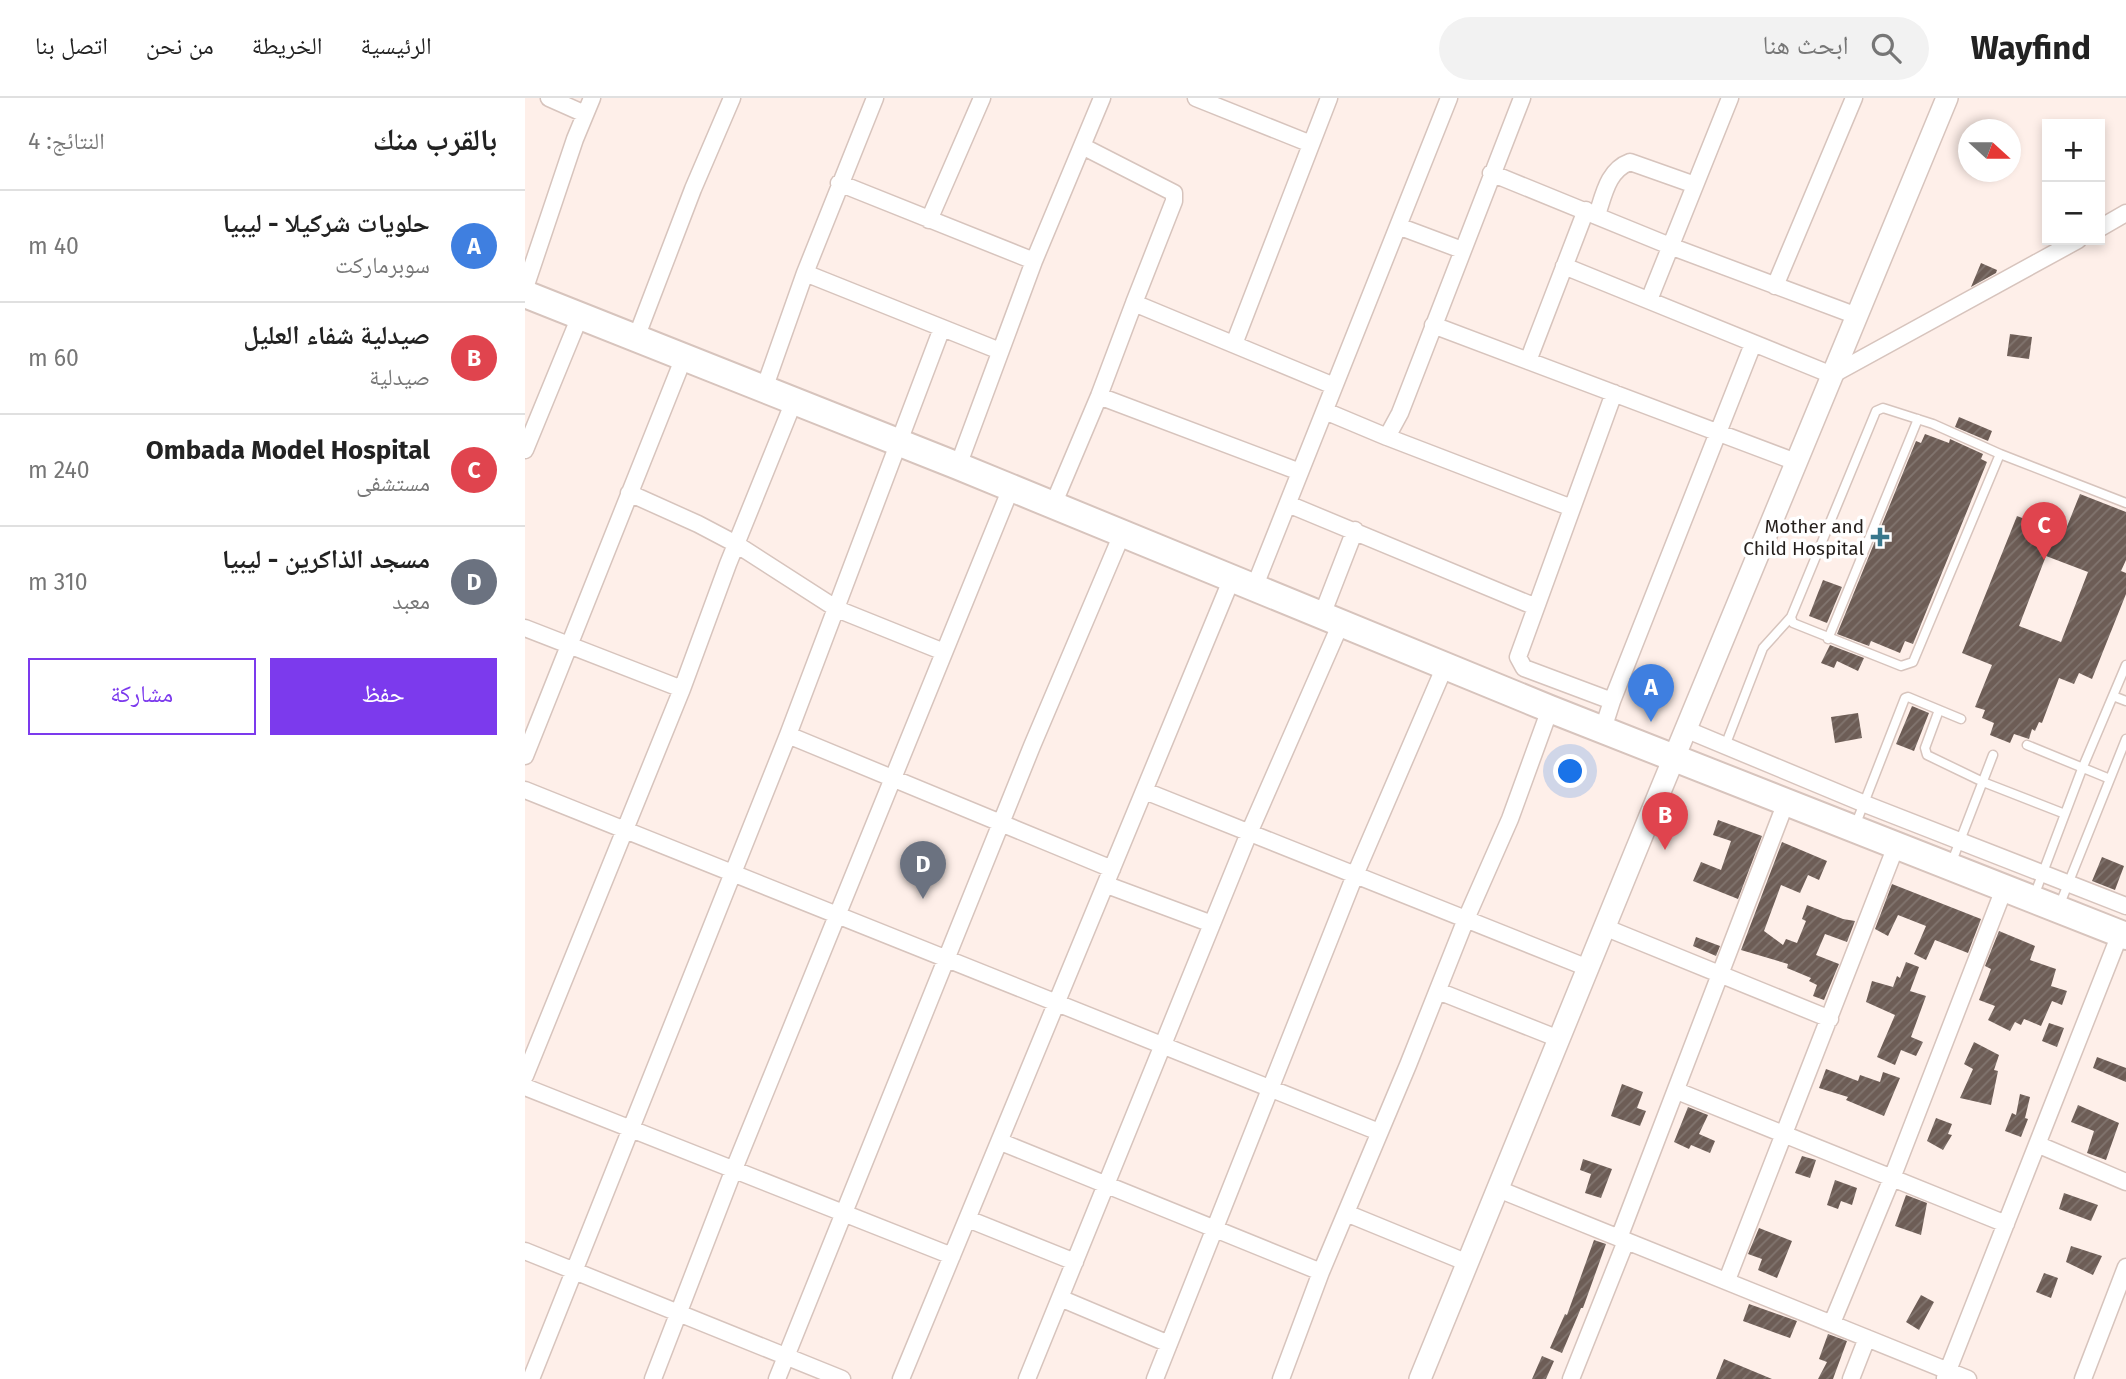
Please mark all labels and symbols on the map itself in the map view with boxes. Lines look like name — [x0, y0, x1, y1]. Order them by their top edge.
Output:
north arrow — [1958, 119, 2021, 182]
pin: C — [2021, 502, 2067, 560]
place label: Mother and Child Hospital — [1743, 515, 1864, 560]
marker: Mother and Child Hospital — [1870, 527, 1890, 547]
pin: A — [1628, 664, 1674, 722]
your location — [1553, 754, 1587, 788]
pin: B — [1642, 792, 1688, 850]
pin: D — [900, 841, 946, 899]

